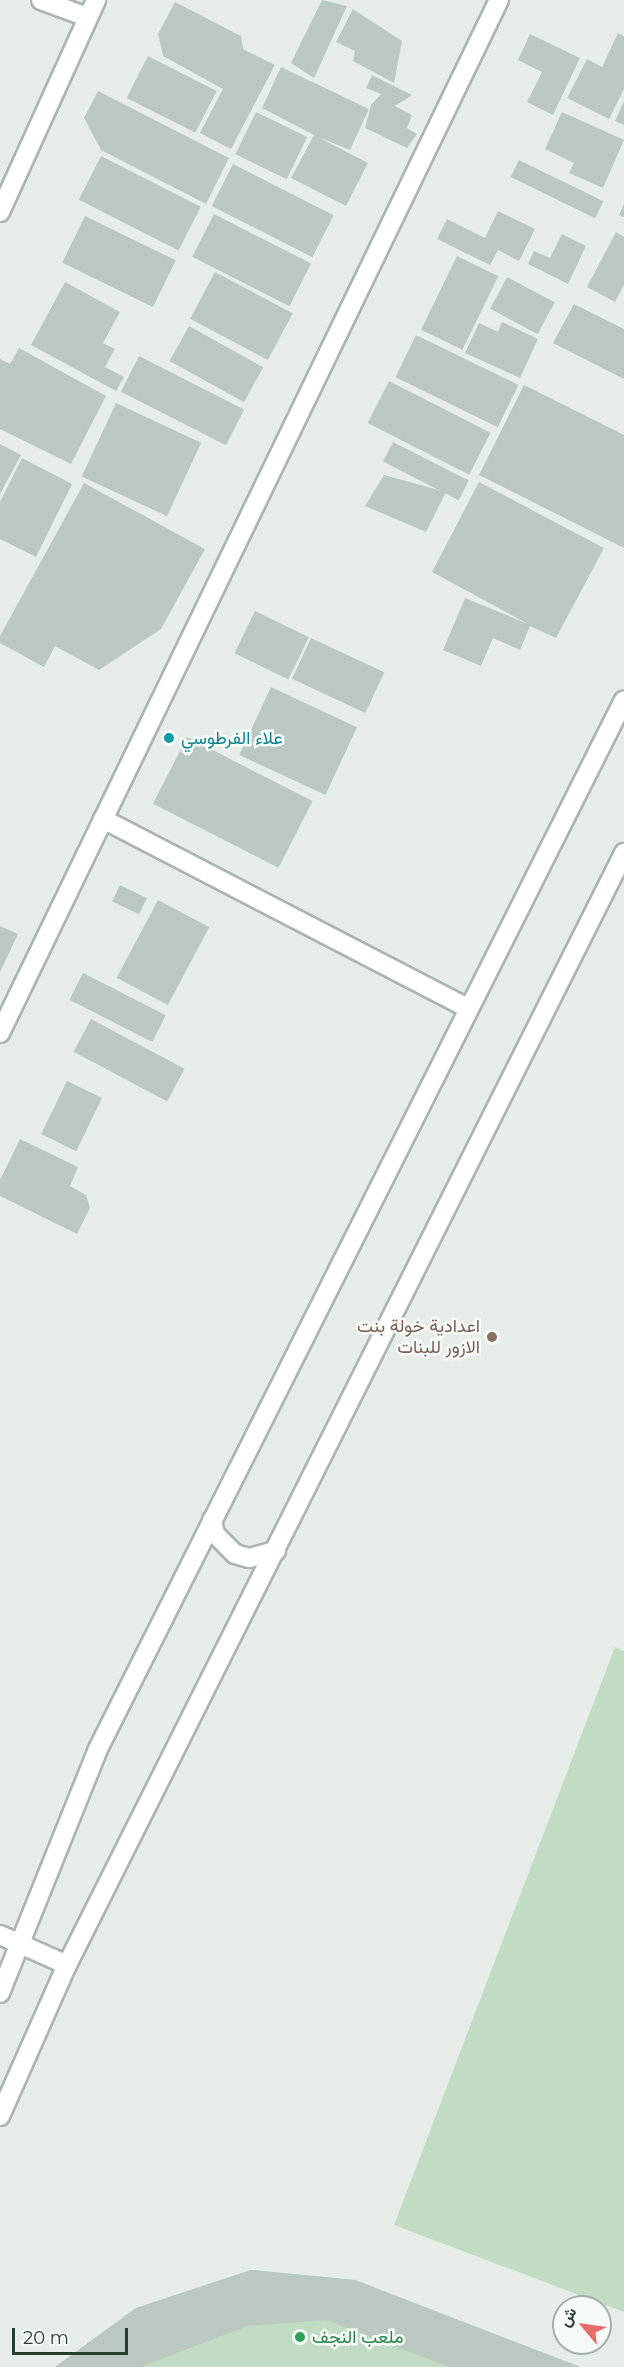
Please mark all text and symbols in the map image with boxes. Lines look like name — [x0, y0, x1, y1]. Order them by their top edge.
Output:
place label: علاء الفرطوسي — [181, 727, 283, 749]
marker: علاء الفرطوسي — [162, 731, 176, 745]
place label: اعدادية خولة بنت الازور للبنات — [357, 1316, 480, 1358]
marker: اعدادية خولة بنت الازور للبنات — [485, 1330, 499, 1344]
north arrow — [552, 2295, 612, 2355]
text: ش — [555, 2304, 581, 2330]
scale bar — [15, 2316, 130, 2354]
place label: ملعب النجف — [312, 2326, 403, 2348]
text: 20 m — [23, 2327, 69, 2349]
marker: ملعب النجف — [293, 2330, 307, 2344]

